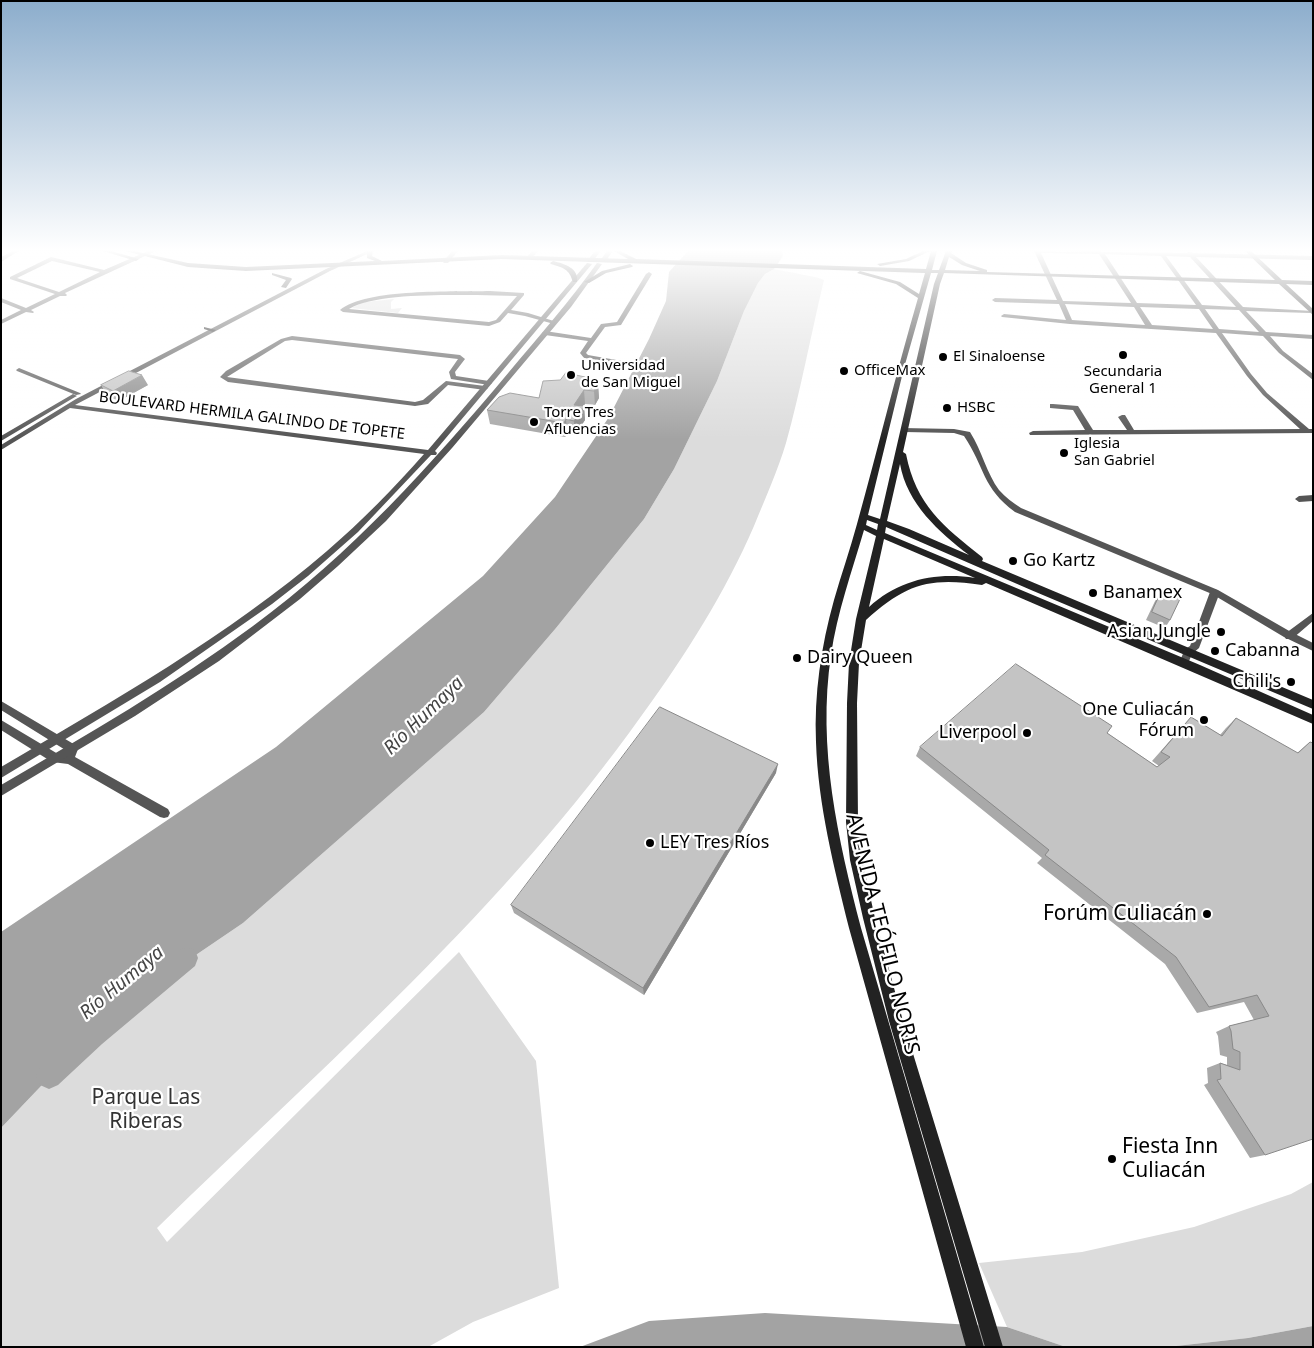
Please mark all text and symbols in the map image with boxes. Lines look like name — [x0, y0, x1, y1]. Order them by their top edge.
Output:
place label: El Sinaloense — [953, 348, 1045, 366]
marker: Secundaria General 1 — [1117, 349, 1129, 361]
marker: El Sinaloense — [937, 351, 949, 363]
place label: Universidad de San Miguel — [581, 357, 681, 392]
place label: OfficeMax — [854, 362, 926, 380]
place label: Secundaria General 1 — [1084, 363, 1162, 398]
marker: OfficeMax — [838, 365, 850, 377]
marker: Universidad de San Miguel — [565, 369, 577, 381]
street label: BOULEVARD HERMILA GALINDO DE TOPETE — [98, 388, 406, 444]
place label: HSBC — [957, 399, 996, 417]
marker: HSBC — [941, 402, 953, 414]
place label: Torre Tres Afluencias — [544, 404, 616, 439]
marker: Torre Tres Afluencias — [528, 416, 540, 428]
place label: Iglesia San Gabriel — [1074, 435, 1155, 470]
marker: Iglesia San Gabriel — [1058, 447, 1070, 459]
place label: Go Kartz — [1023, 550, 1095, 572]
marker: Go Kartz — [1007, 555, 1019, 567]
place label: Banamex — [1103, 582, 1182, 604]
marker: Banamex — [1087, 587, 1099, 599]
place label: Asian Jungle — [1107, 621, 1211, 643]
marker: Asian Jungle — [1215, 626, 1227, 638]
place label: Cabanna — [1225, 640, 1300, 662]
marker: Cabanna — [1209, 645, 1221, 657]
place label: Dairy Queen — [807, 647, 913, 669]
marker: Dairy Queen — [791, 652, 803, 664]
place label: Chili's — [1232, 671, 1281, 693]
water label: Río Humaya — [379, 672, 469, 760]
marker: Chili's — [1285, 676, 1297, 688]
place label: One Culiacán Fórum — [1082, 699, 1194, 742]
marker: One Culiacán Fórum — [1198, 714, 1210, 726]
place label: Liverpool — [939, 722, 1017, 744]
marker: Liverpool — [1021, 727, 1033, 739]
street label: AVENIDA TEÓFILO NORIS — [840, 811, 924, 1057]
place label: LEY Tres Ríos — [660, 832, 769, 854]
marker: LEY Tres Ríos — [644, 837, 656, 849]
place label: Forúm Culiacán — [1043, 901, 1197, 927]
marker: Forúm Culiacán — [1201, 908, 1213, 920]
water label: Río Humaya — [75, 941, 169, 1025]
park label: Parque Las Riberas — [92, 1085, 200, 1135]
place label: Fiesta Inn Culiacán — [1122, 1134, 1218, 1184]
marker: Fiesta Inn Culiacán — [1106, 1153, 1118, 1165]

